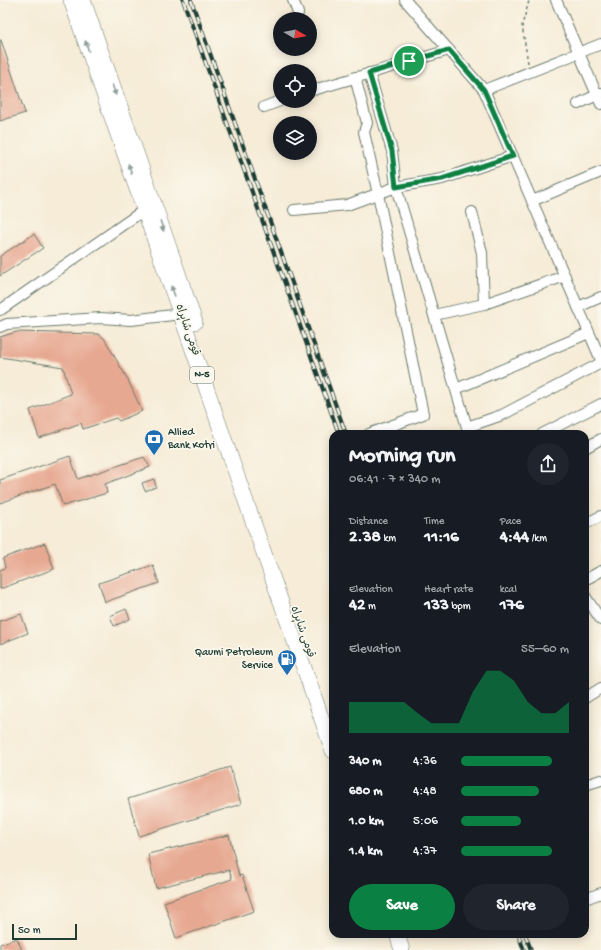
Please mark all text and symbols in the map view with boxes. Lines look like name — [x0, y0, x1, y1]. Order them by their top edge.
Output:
north arrow — [273, 12, 317, 56]
map controls — [273, 12, 317, 160]
one-way arrow — [84, 39, 90, 51]
pin — [392, 44, 426, 78]
icon: arrive — [398, 50, 420, 72]
button: locate — [273, 64, 317, 108]
one-way arrow — [112, 84, 118, 96]
button: layers — [273, 116, 317, 160]
one-way arrow — [126, 162, 132, 174]
one-way arrow — [159, 220, 165, 232]
one-way arrow — [170, 285, 176, 297]
street label: قومی شاہراہ — [172, 302, 202, 358]
road number: N-5 — [190, 367, 214, 383]
place label: Allied Bank Kotri — [167, 427, 215, 452]
bank icon: Allied Bank Kotri — [143, 428, 165, 456]
button: share — [527, 443, 569, 485]
text: Morning run — [349, 444, 455, 470]
text: 06:41 · 7 × 340 m — [349, 472, 440, 487]
text: Distance — [349, 516, 388, 528]
text: Time — [424, 516, 444, 528]
text: Pace — [500, 516, 521, 528]
text: 2.38 — [349, 528, 381, 548]
text: 11:16 — [424, 528, 459, 548]
text: 4:44 — [500, 528, 529, 548]
text: km — [381, 533, 396, 545]
text: /km — [529, 533, 547, 545]
text: Elevation — [349, 584, 393, 596]
text: Heart rate — [424, 584, 474, 596]
text: kcal — [500, 584, 517, 596]
text: 42 — [349, 596, 365, 616]
text: 133 — [424, 596, 449, 616]
text: 176 — [500, 596, 524, 616]
text: m — [365, 601, 376, 613]
text: bpm — [449, 601, 470, 613]
street label: قومی شاہراہ — [287, 604, 317, 660]
text: Elevation — [349, 642, 401, 657]
text: 55–60 m — [521, 642, 569, 657]
place label: Qaumi Petroleum Service — [195, 647, 273, 672]
fuel station icon: Qaumi Petroleum Service — [276, 648, 298, 676]
text: 340 m — [349, 754, 382, 769]
text: 4:36 — [413, 754, 437, 769]
text: 680 m — [349, 784, 382, 799]
text: 4:48 — [413, 784, 437, 799]
text: 1.0 km — [349, 814, 384, 829]
text: 5:06 — [413, 814, 438, 829]
text: 1.4 km — [349, 844, 383, 859]
text: 4:37 — [413, 844, 437, 859]
button: Save — [349, 884, 455, 930]
button: Share — [463, 884, 569, 930]
scale bar — [12, 922, 77, 941]
text: 50 m — [18, 925, 40, 937]

